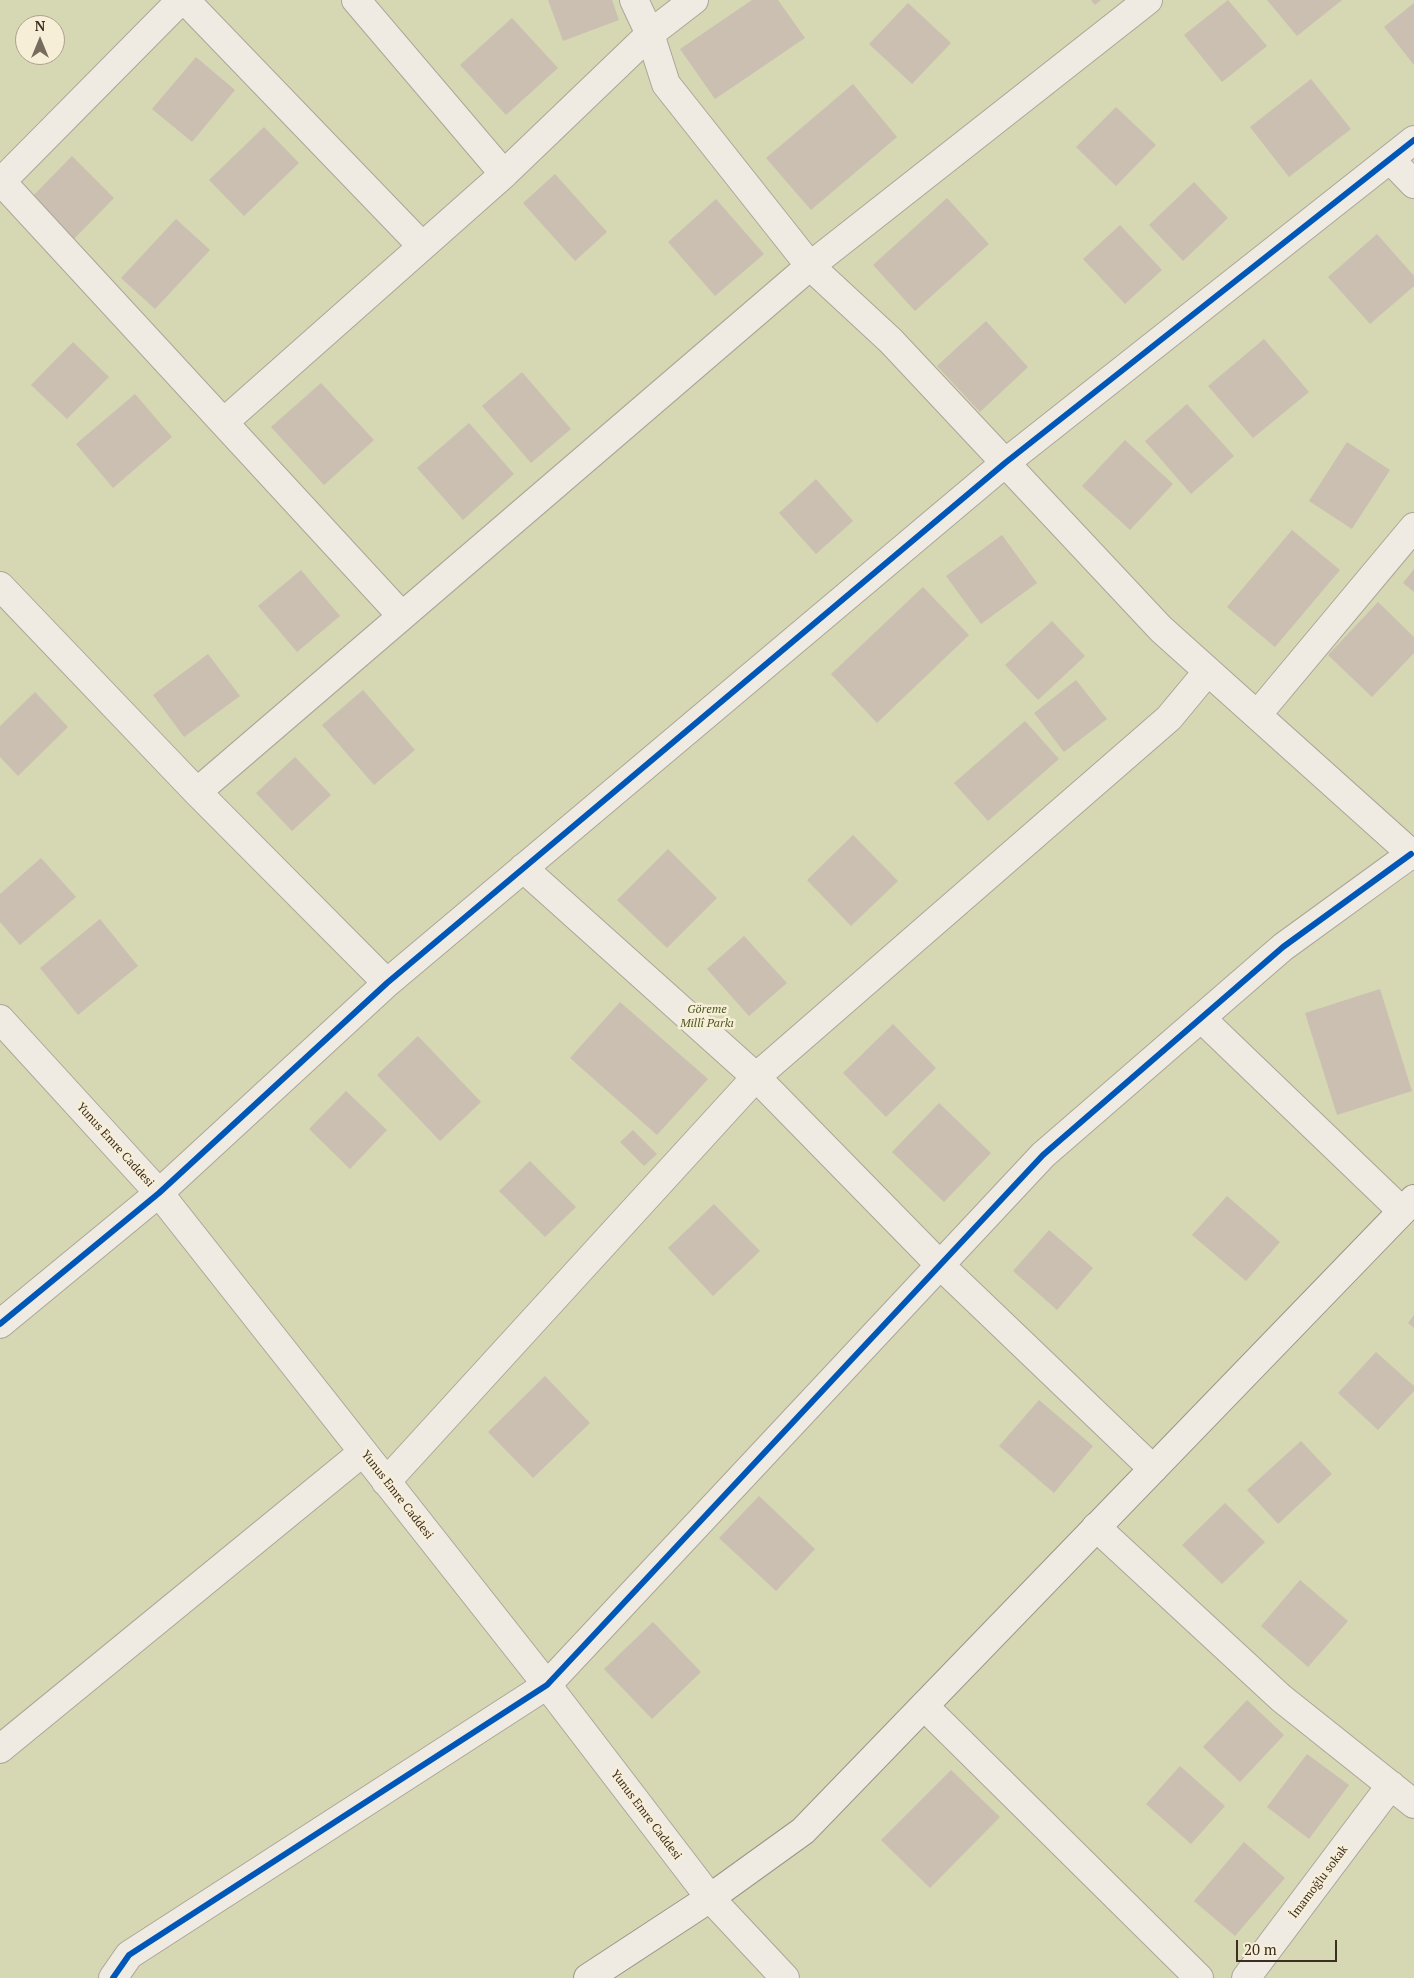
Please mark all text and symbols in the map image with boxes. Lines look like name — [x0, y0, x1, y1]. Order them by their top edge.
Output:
north arrow — [15, 15, 65, 65]
text: N — [35, 16, 45, 35]
park label: Göreme Millî Parkı — [680, 1003, 734, 1031]
street label: Yunus Emre Caddesi — [73, 1100, 157, 1190]
street label: Yunus Emre Caddesi — [358, 1448, 436, 1542]
street label: Yunus Emre Caddesi — [608, 1767, 684, 1863]
street label: İmamoğlu sokak — [1287, 1843, 1351, 1921]
scale bar — [1239, 1930, 1340, 1962]
text: 20 m — [1244, 1939, 1277, 1959]

